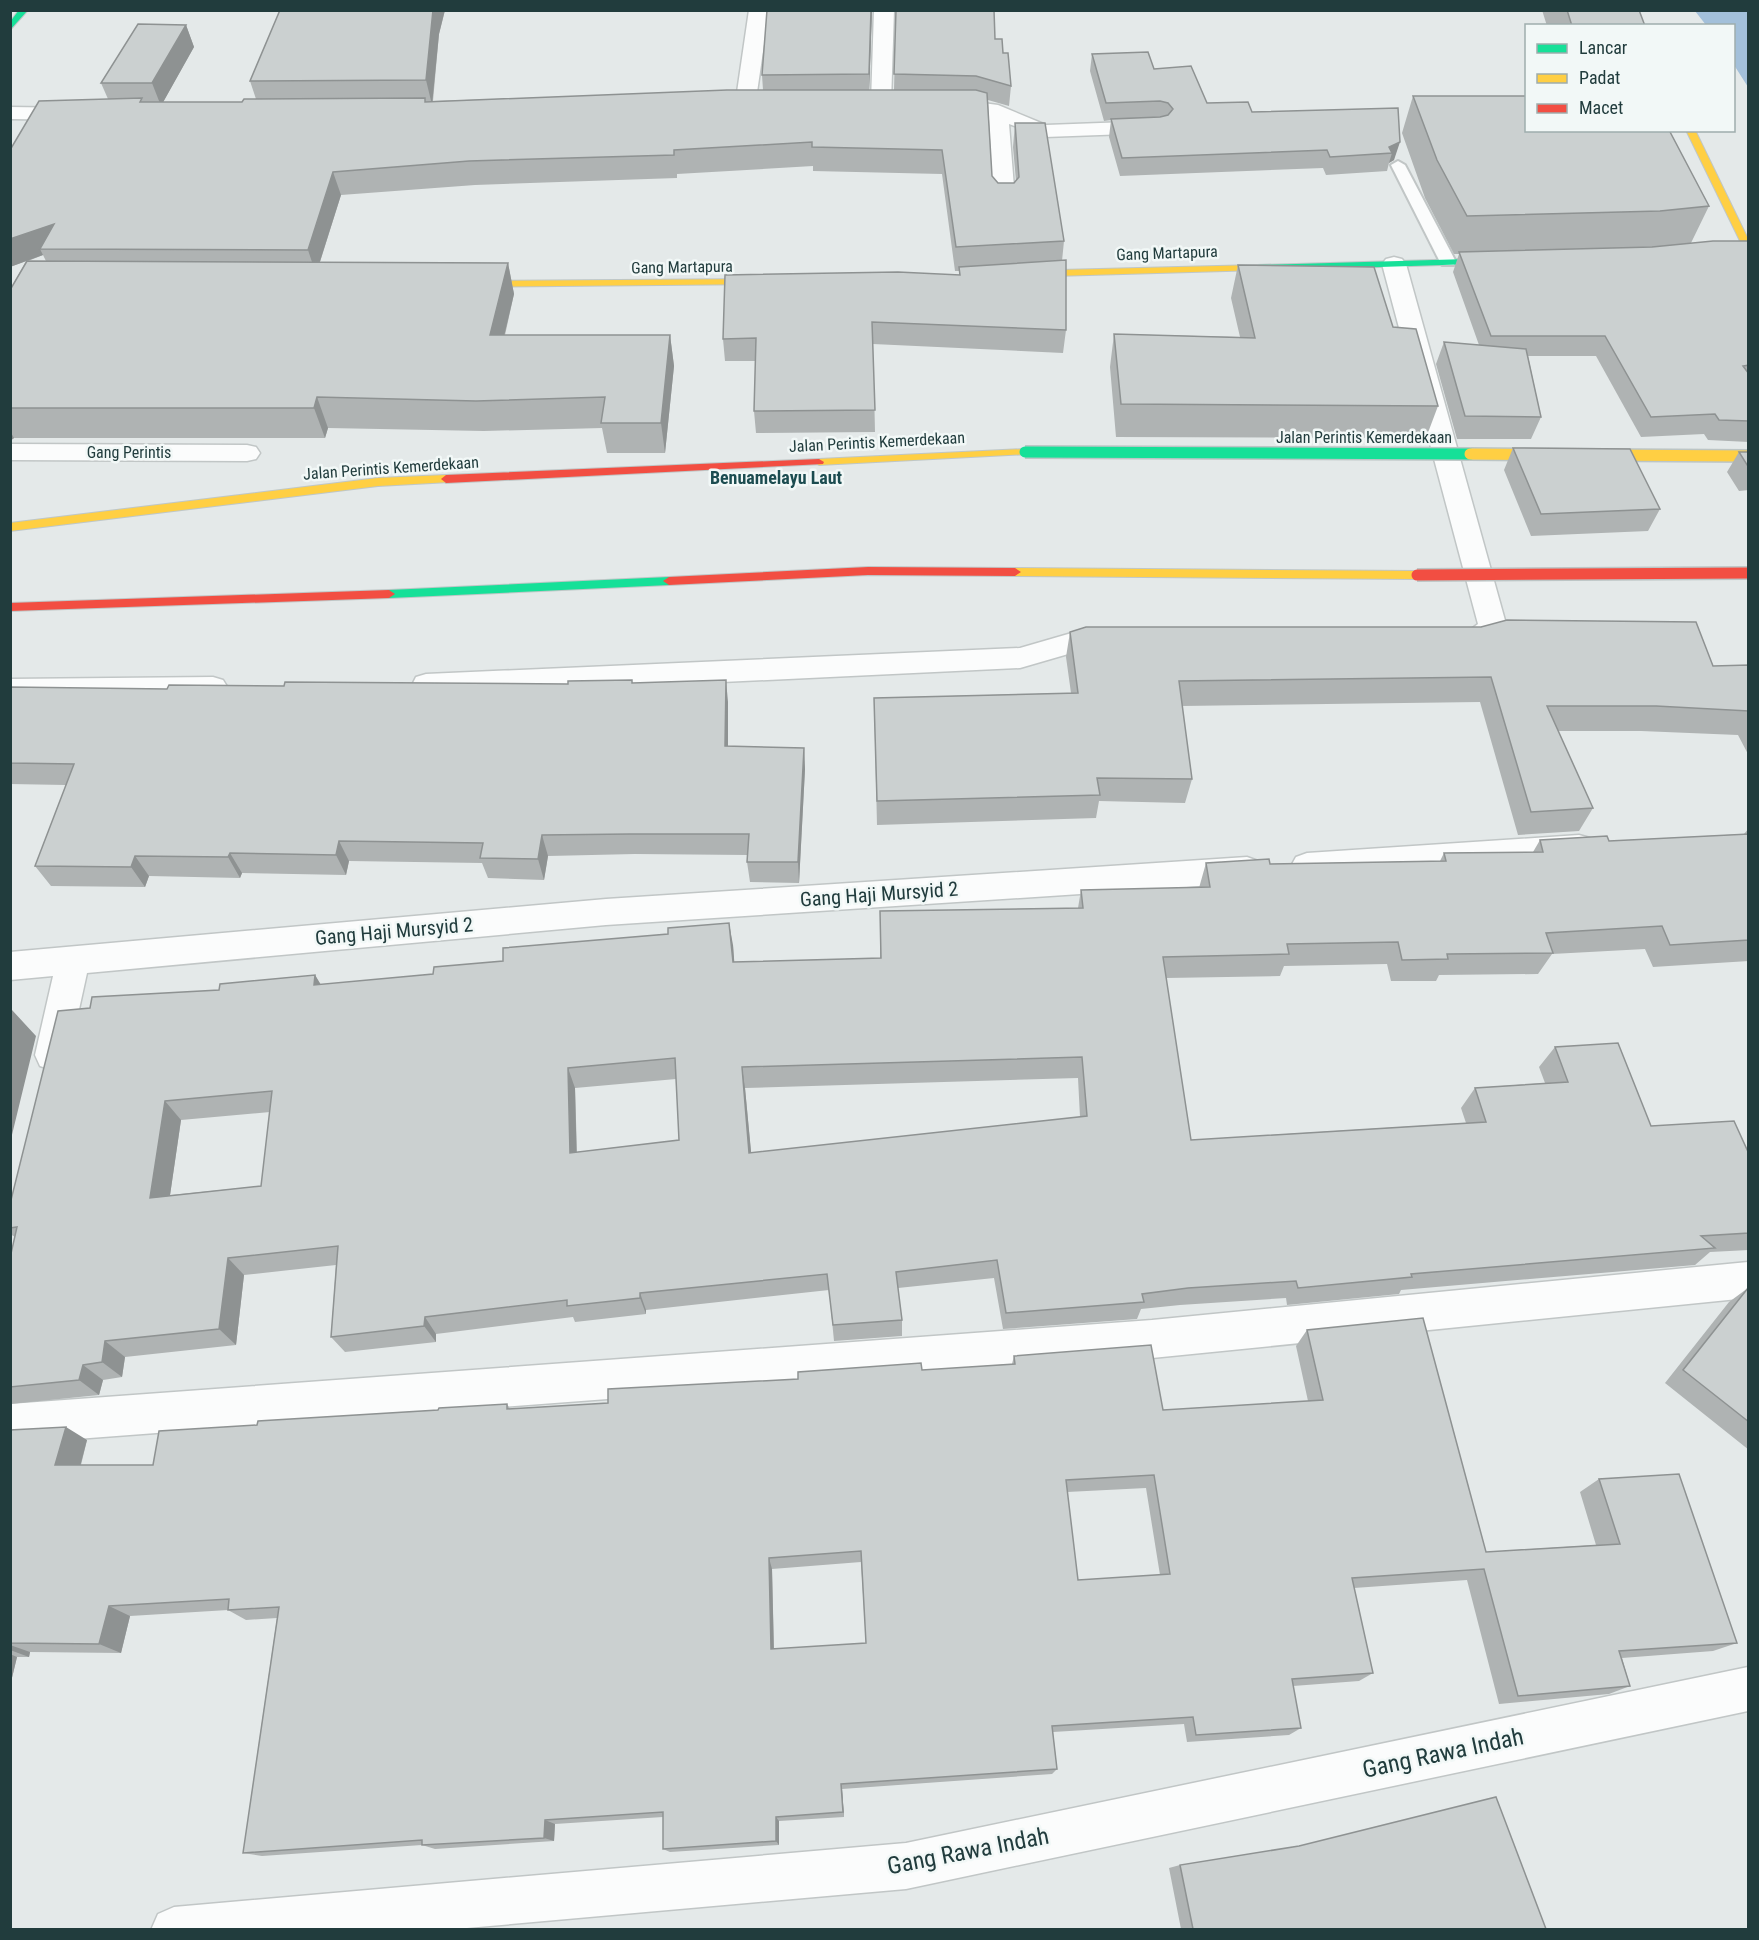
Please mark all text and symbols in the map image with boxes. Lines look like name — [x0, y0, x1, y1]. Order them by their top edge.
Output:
legend — [1525, 24, 1735, 132]
text: Lancar — [1579, 37, 1628, 58]
text: Padat — [1579, 67, 1620, 88]
text: Macet — [1579, 97, 1623, 118]
street label: Gang Martapura — [1116, 242, 1218, 264]
street label: Gang Martapura — [631, 257, 733, 277]
street label: Jalan Perintis Kemerdekaan — [789, 428, 965, 456]
street label: Jalan Perintis Kemerdekaan — [1276, 428, 1452, 447]
street label: Gang Perintis — [87, 443, 171, 462]
street label: Jalan Perintis Kemerdekaan — [302, 452, 480, 484]
district label: Benuamelayu Laut — [710, 467, 843, 488]
street label: Gang Haji Mursyid 2 — [799, 876, 959, 911]
street label: Gang Haji Mursyid 2 — [314, 912, 474, 950]
street label: Gang Rawa Indah — [1360, 1722, 1526, 1784]
street label: Gang Rawa Indah — [885, 1822, 1051, 1880]

